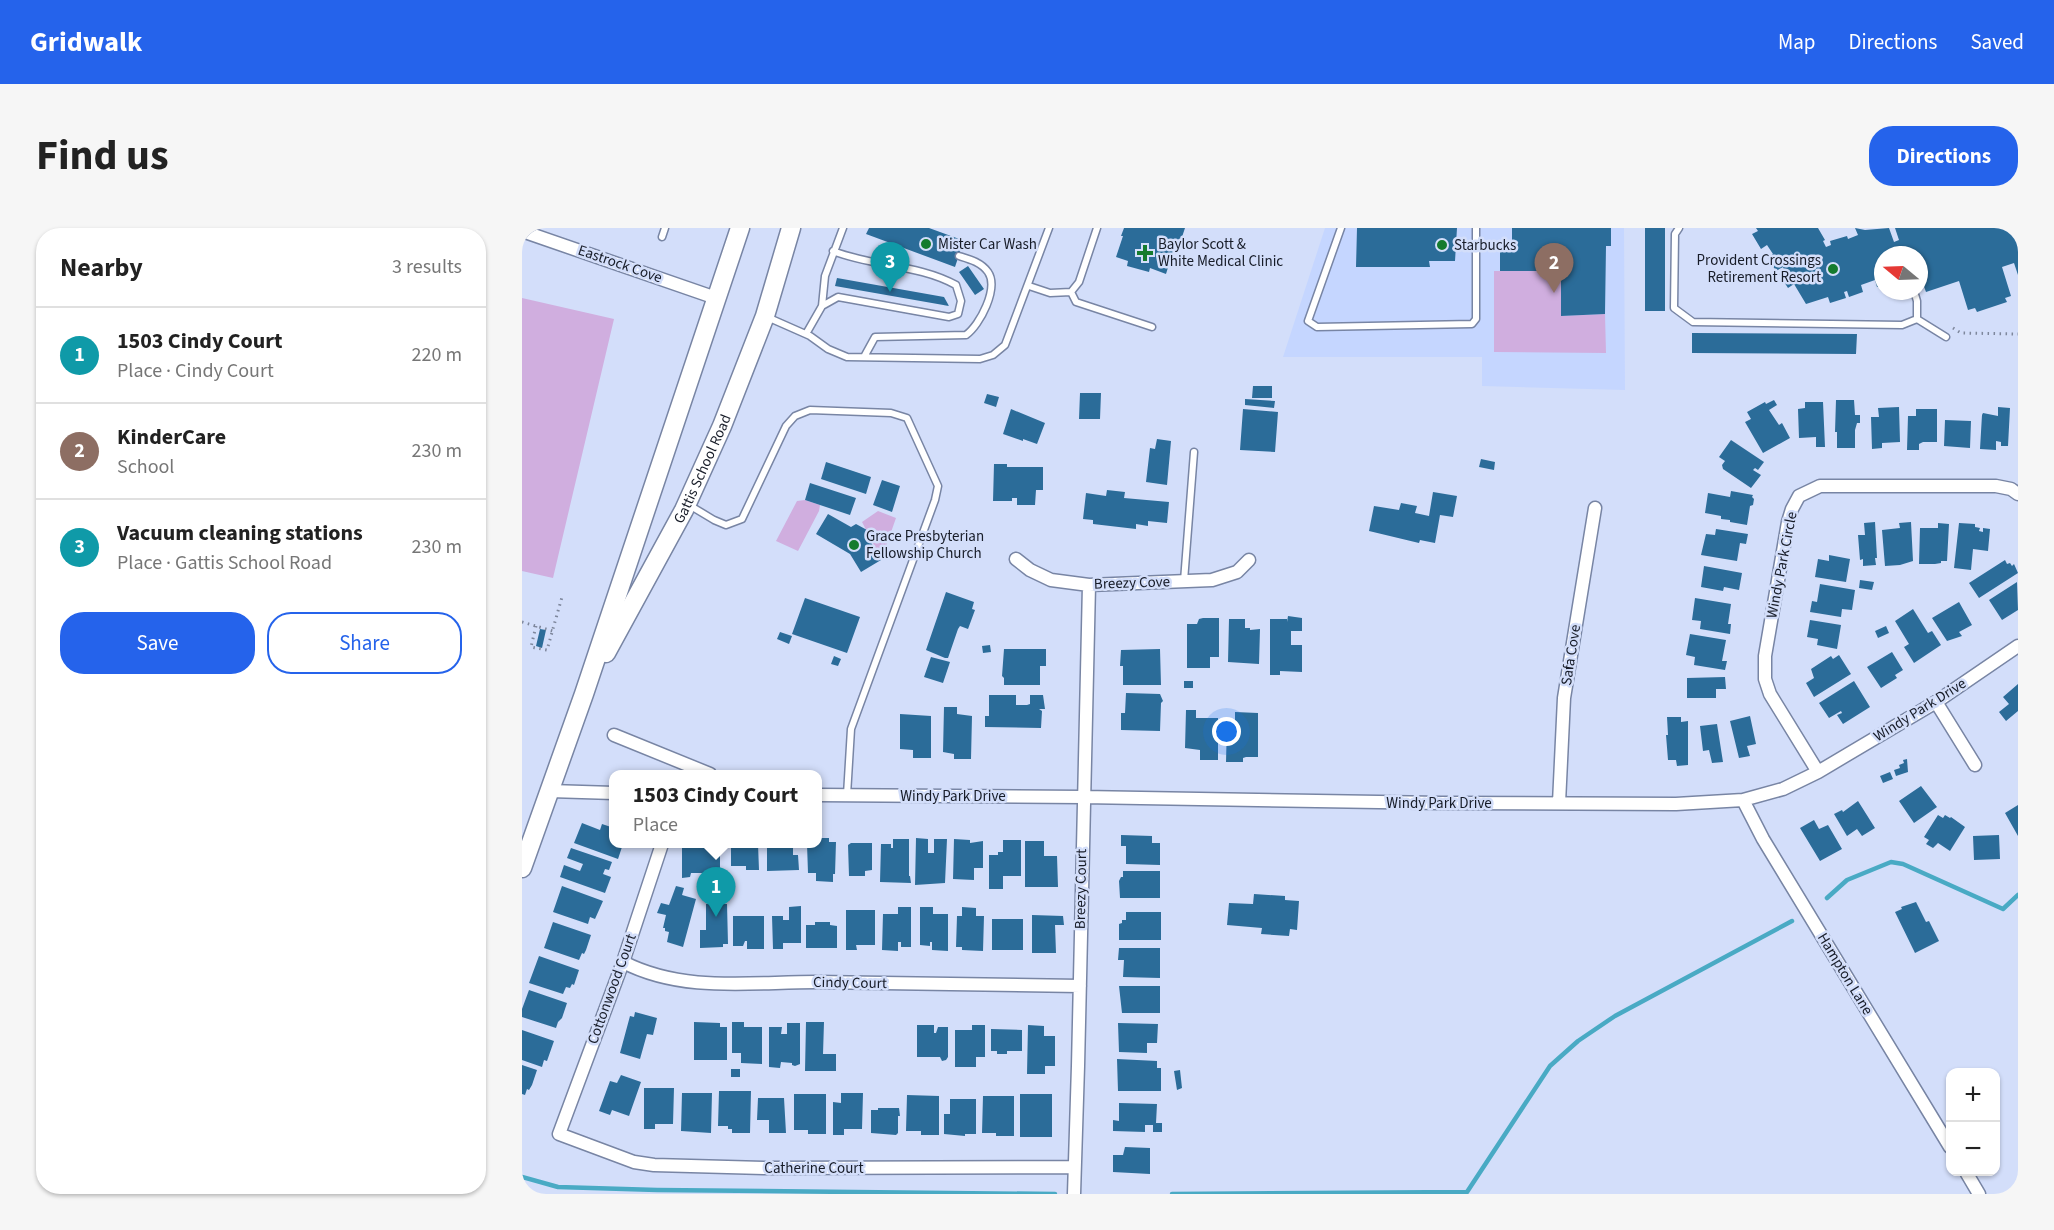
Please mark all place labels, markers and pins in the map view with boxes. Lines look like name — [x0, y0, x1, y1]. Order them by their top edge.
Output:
place label: Mister Car Wash — [938, 234, 1037, 255]
place label: Baylor Scott & White Medical Clinic — [1158, 234, 1283, 272]
place label: Starbucks — [1454, 235, 1516, 256]
marker: Mister Car Wash — [919, 237, 933, 251]
marker: Starbucks — [1435, 238, 1449, 252]
pin: 3 — [870, 242, 910, 292]
marker: Baylor Scott & White Medical Clinic — [1136, 244, 1154, 262]
pin: 2 — [1534, 244, 1574, 293]
place label: Provident Crossings Retirement Resort — [1697, 250, 1821, 288]
marker: Provident Crossings Retirement Resort — [1826, 262, 1840, 276]
place label: Grace Presbyterian Fellowship Church — [866, 526, 984, 564]
marker: Grace Presbyterian Fellowship Church — [847, 538, 861, 552]
pin: 1 — [696, 868, 736, 917]

